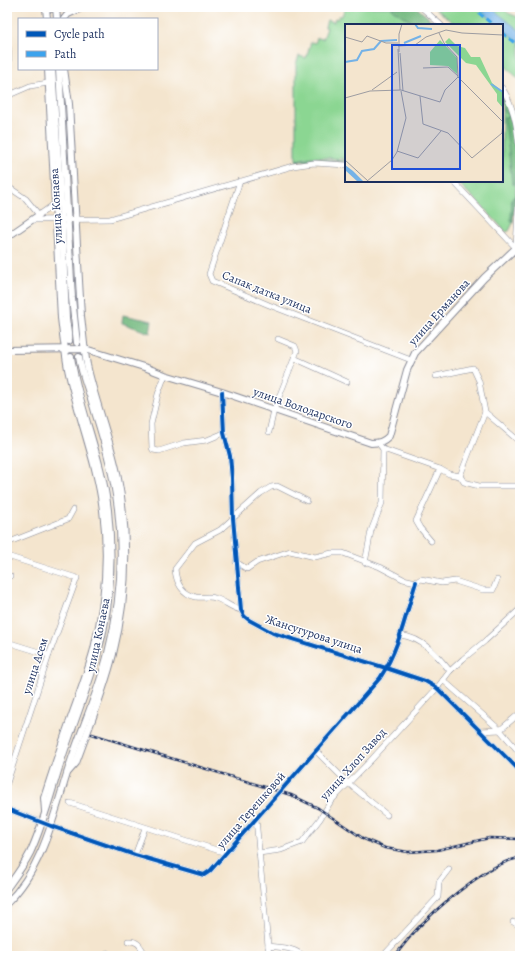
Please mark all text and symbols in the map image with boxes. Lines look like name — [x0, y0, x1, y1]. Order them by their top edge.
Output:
legend — [18, 18, 158, 70]
inset map — [345, 24, 503, 182]
text: Cycle path — [54, 26, 105, 42]
text: Path — [54, 46, 77, 62]
street label: улица Конаева — [46, 167, 66, 245]
street label: Сапак датка улица — [220, 267, 315, 317]
street label: улица Ерманова — [404, 275, 473, 349]
street label: улица Володарского — [250, 383, 355, 433]
street label: улица Конаева — [82, 596, 114, 675]
street label: Жансугурова улица — [263, 611, 365, 657]
street label: улица Асем — [18, 636, 52, 697]
street label: улица Хлоп Завод — [316, 725, 390, 804]
street label: улица Терешковой — [213, 768, 289, 853]

